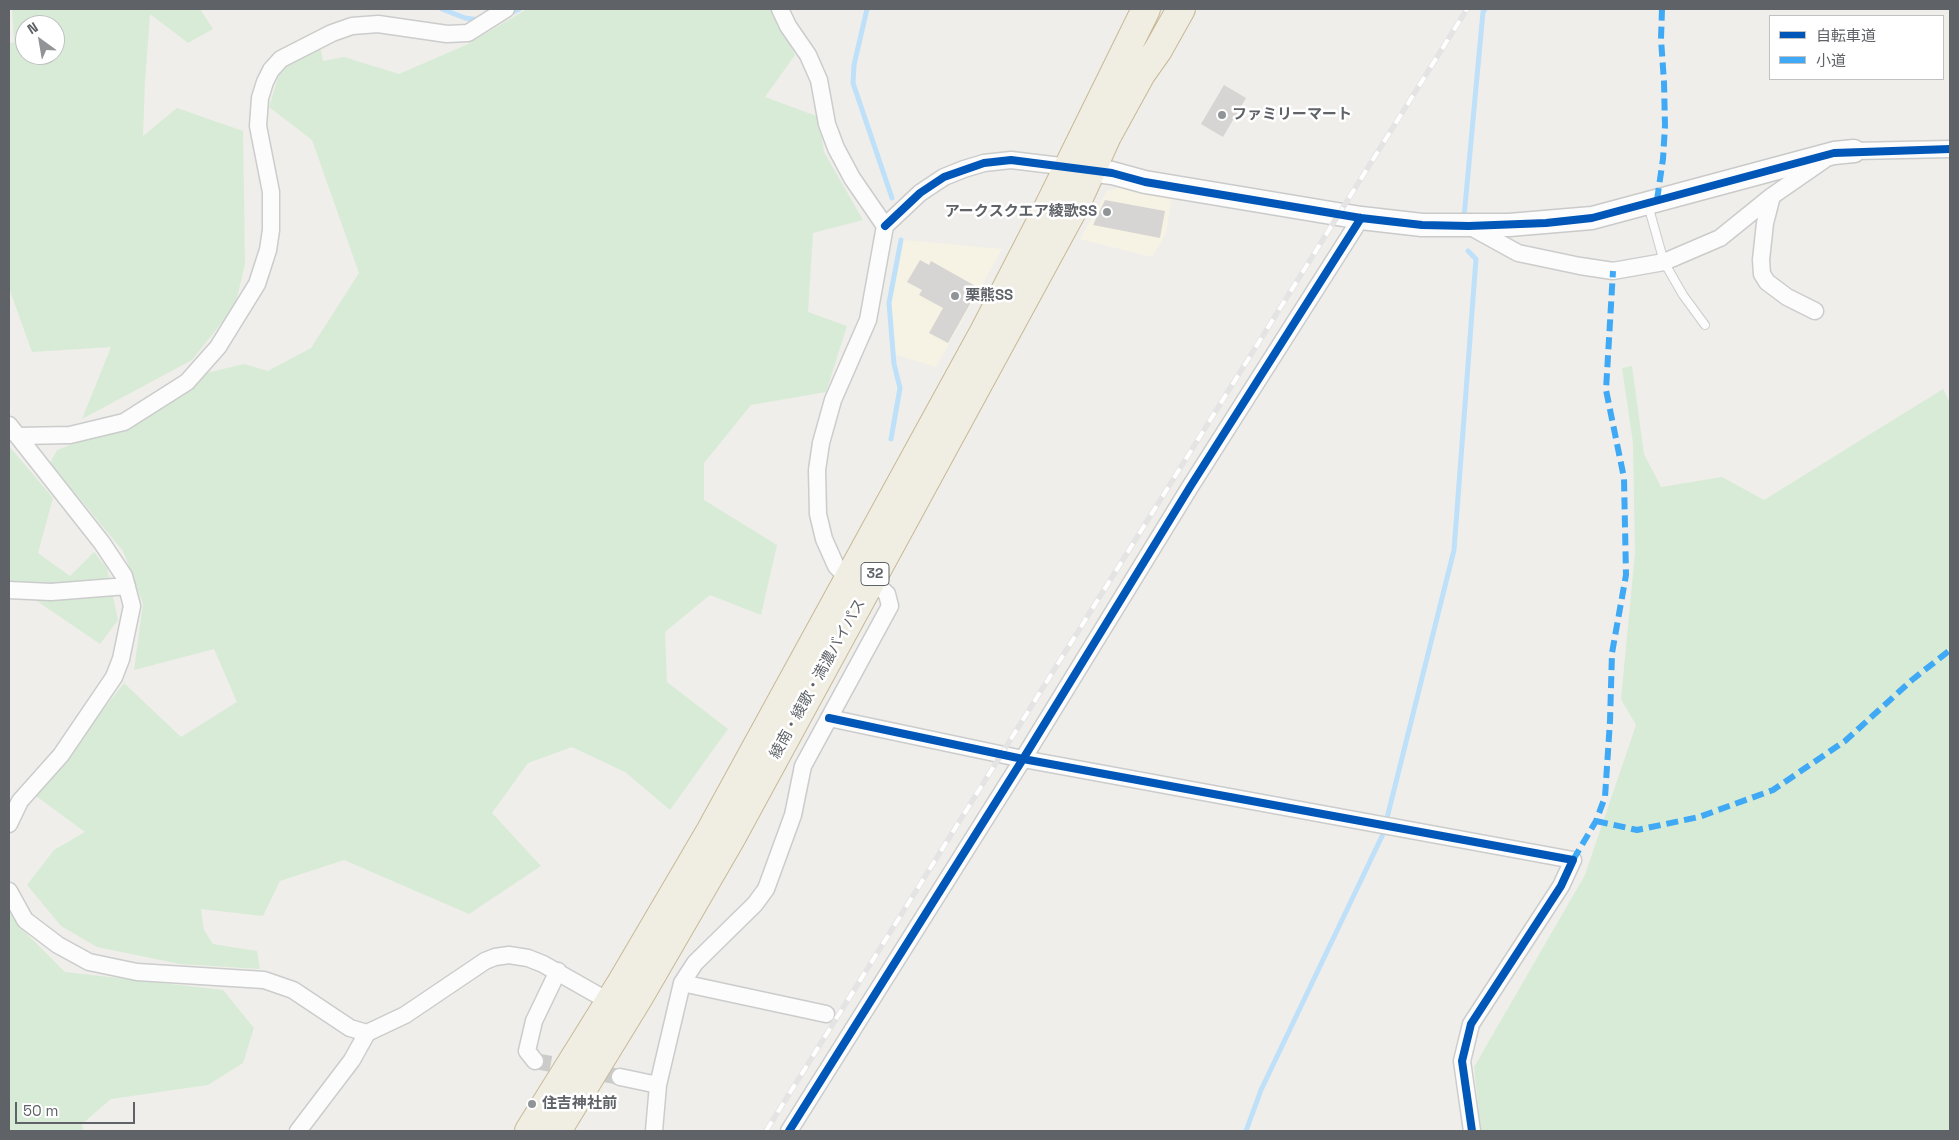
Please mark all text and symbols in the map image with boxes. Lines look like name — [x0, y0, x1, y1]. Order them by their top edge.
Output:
north arrow — [15, 15, 65, 65]
legend — [1769, 15, 1944, 80]
text: N — [24, 18, 41, 38]
text: 自転車道 — [1816, 26, 1876, 45]
text: 小道 — [1816, 51, 1846, 70]
place label: ファミリーマート — [1232, 106, 1352, 124]
marker: ファミリーマート — [1216, 109, 1228, 121]
place label: アークスクエア綾歌SS — [945, 203, 1097, 221]
marker: アークスクエア綾歌SS — [1101, 206, 1113, 218]
place label: 栗熊SS — [965, 287, 1013, 305]
marker: 栗熊SS — [949, 290, 961, 302]
road number: 32 — [861, 562, 889, 586]
street label: 綾南・綾歌・満濃バイパス — [766, 596, 870, 762]
scale bar — [18, 1092, 138, 1124]
place label: 住吉神社前 — [542, 1095, 617, 1113]
marker: 住吉神社前 — [526, 1098, 538, 1110]
text: 50 m — [23, 1101, 58, 1120]

